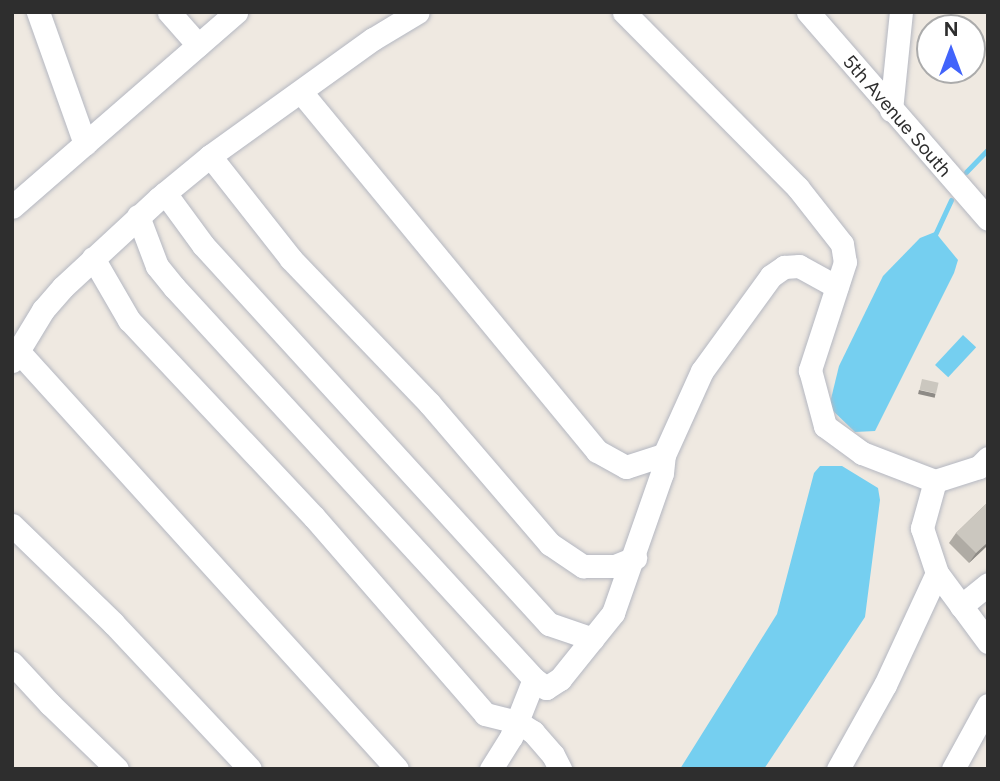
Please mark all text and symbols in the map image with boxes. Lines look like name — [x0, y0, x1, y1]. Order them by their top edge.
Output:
north arrow — [916, 14, 986, 84]
text: N — [944, 18, 958, 41]
street label: 5th Avenue South — [838, 51, 956, 181]

